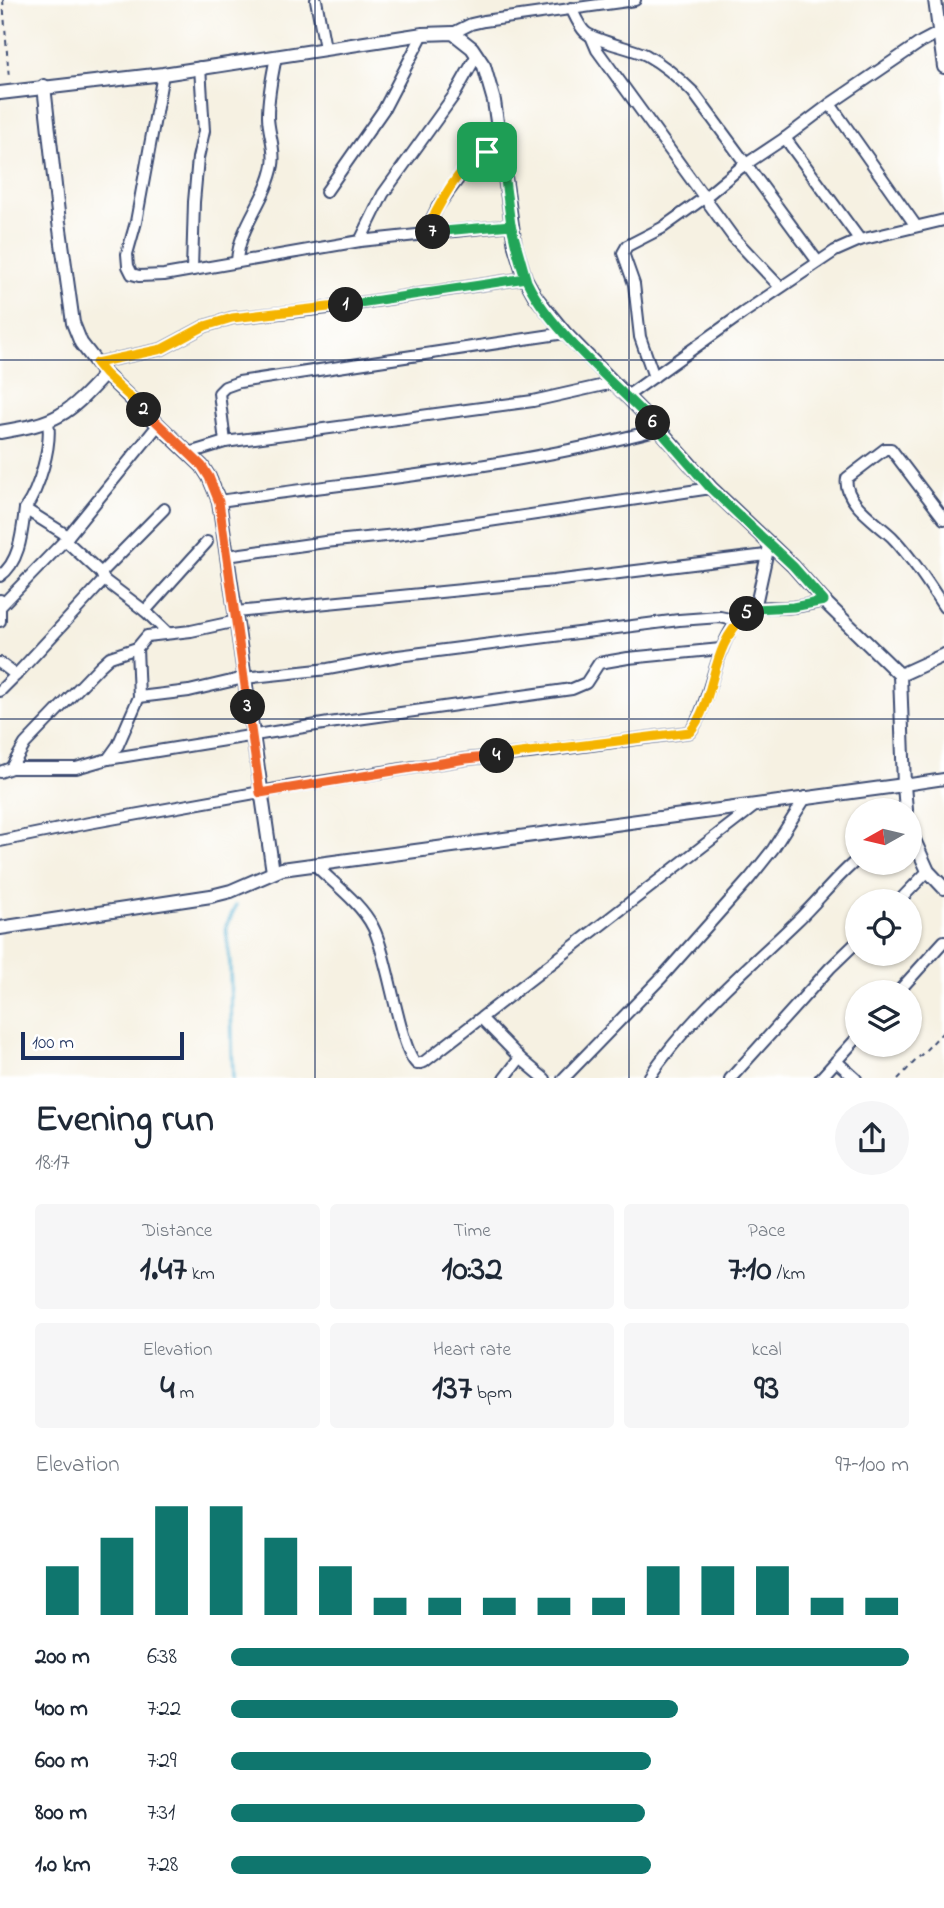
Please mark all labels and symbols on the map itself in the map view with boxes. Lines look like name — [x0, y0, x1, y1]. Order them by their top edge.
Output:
pin — [457, 122, 517, 182]
pin: 7 — [416, 215, 450, 250]
pin: 1 — [328, 288, 364, 322]
pin: 2 — [127, 392, 162, 428]
pin: 6 — [636, 406, 670, 440]
pin: 5 — [730, 596, 764, 632]
pin: 3 — [230, 690, 266, 724]
pin: 4 — [480, 738, 514, 774]
north arrow — [845, 798, 922, 875]
scale bar — [21, 1030, 184, 1061]

